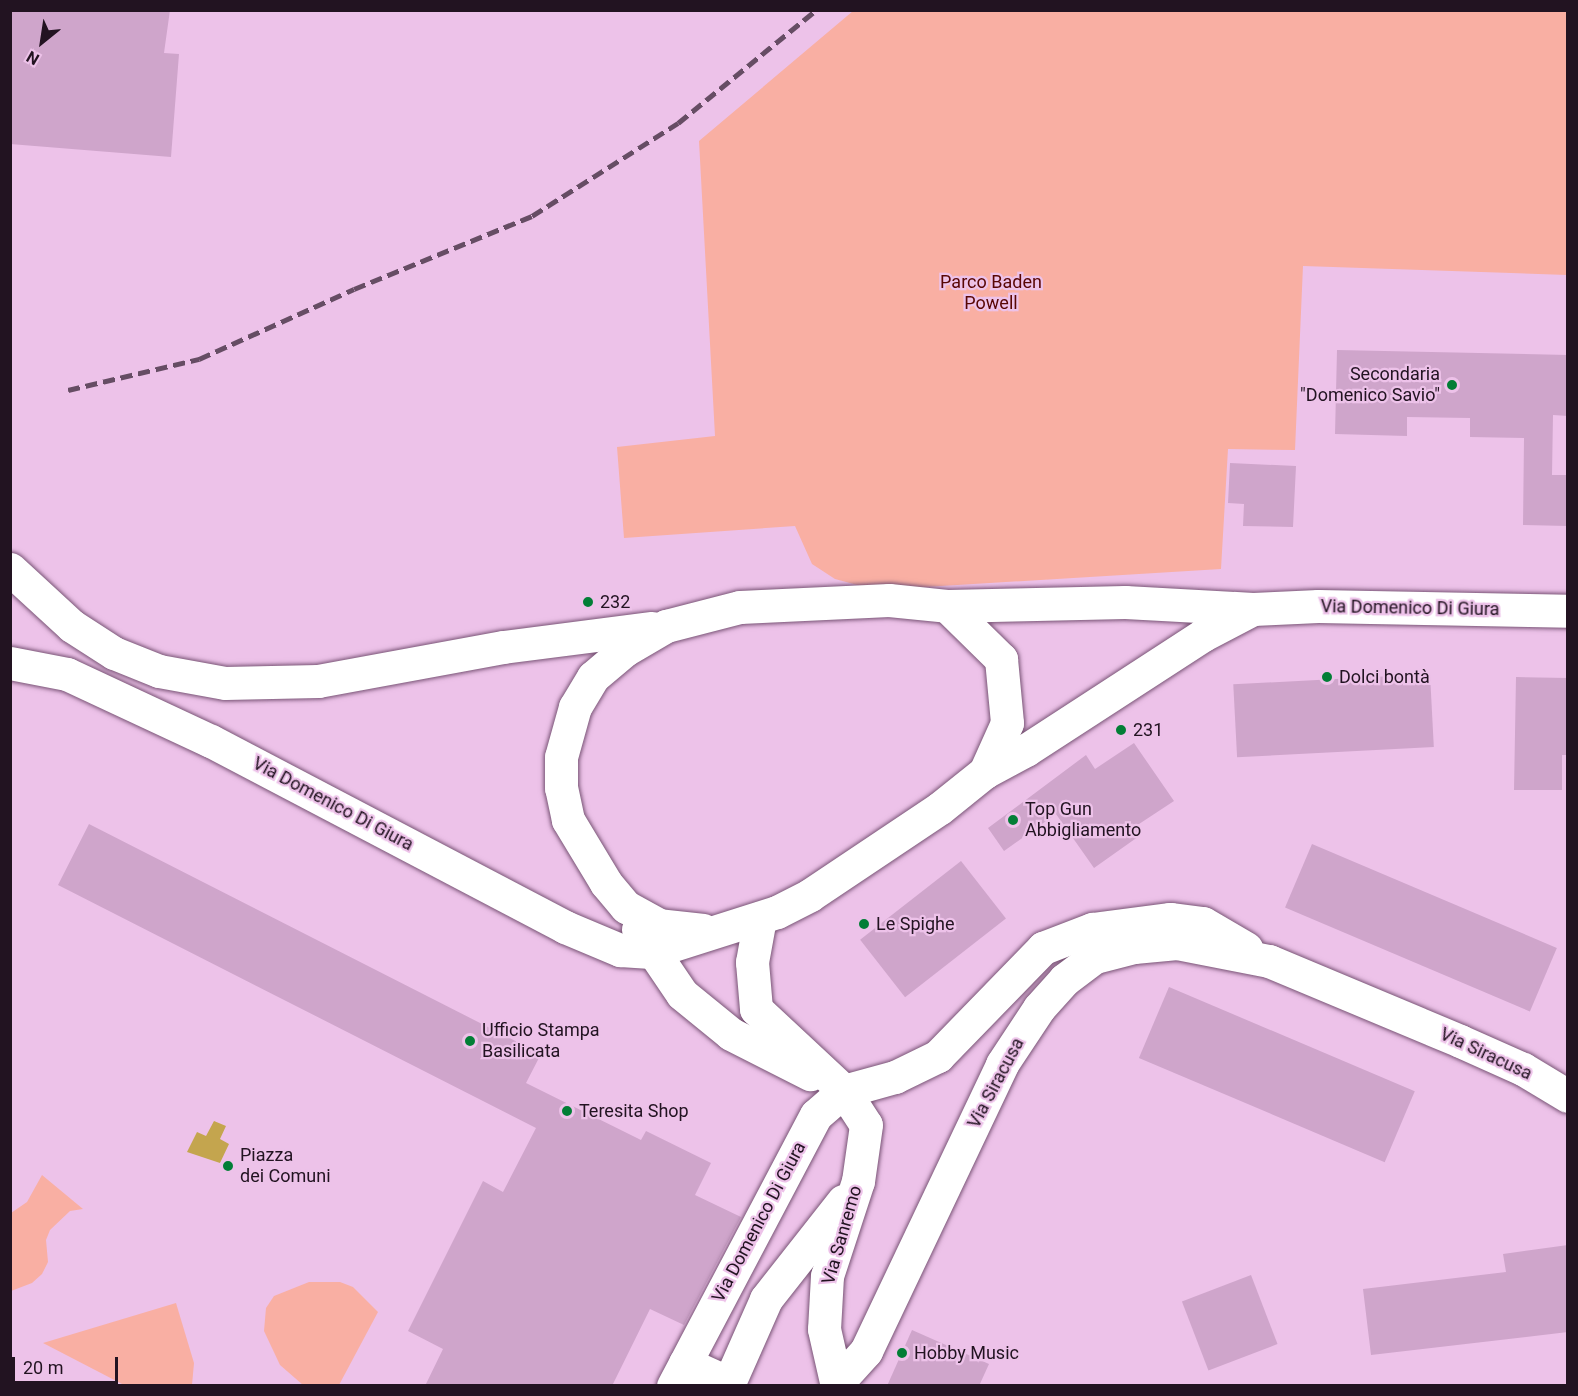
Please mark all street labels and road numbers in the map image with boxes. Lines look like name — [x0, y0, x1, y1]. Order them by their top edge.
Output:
street label: Via Domenico Di Giura — [1320, 596, 1500, 620]
street label: Via Domenico Di Giura — [249, 753, 417, 855]
street label: Via Siracusa — [1437, 1023, 1535, 1085]
street label: Via Siracusa — [963, 1034, 1029, 1132]
street label: Via Domenico Di Giura — [708, 1138, 810, 1306]
street label: Via Sanremo — [818, 1183, 866, 1287]

